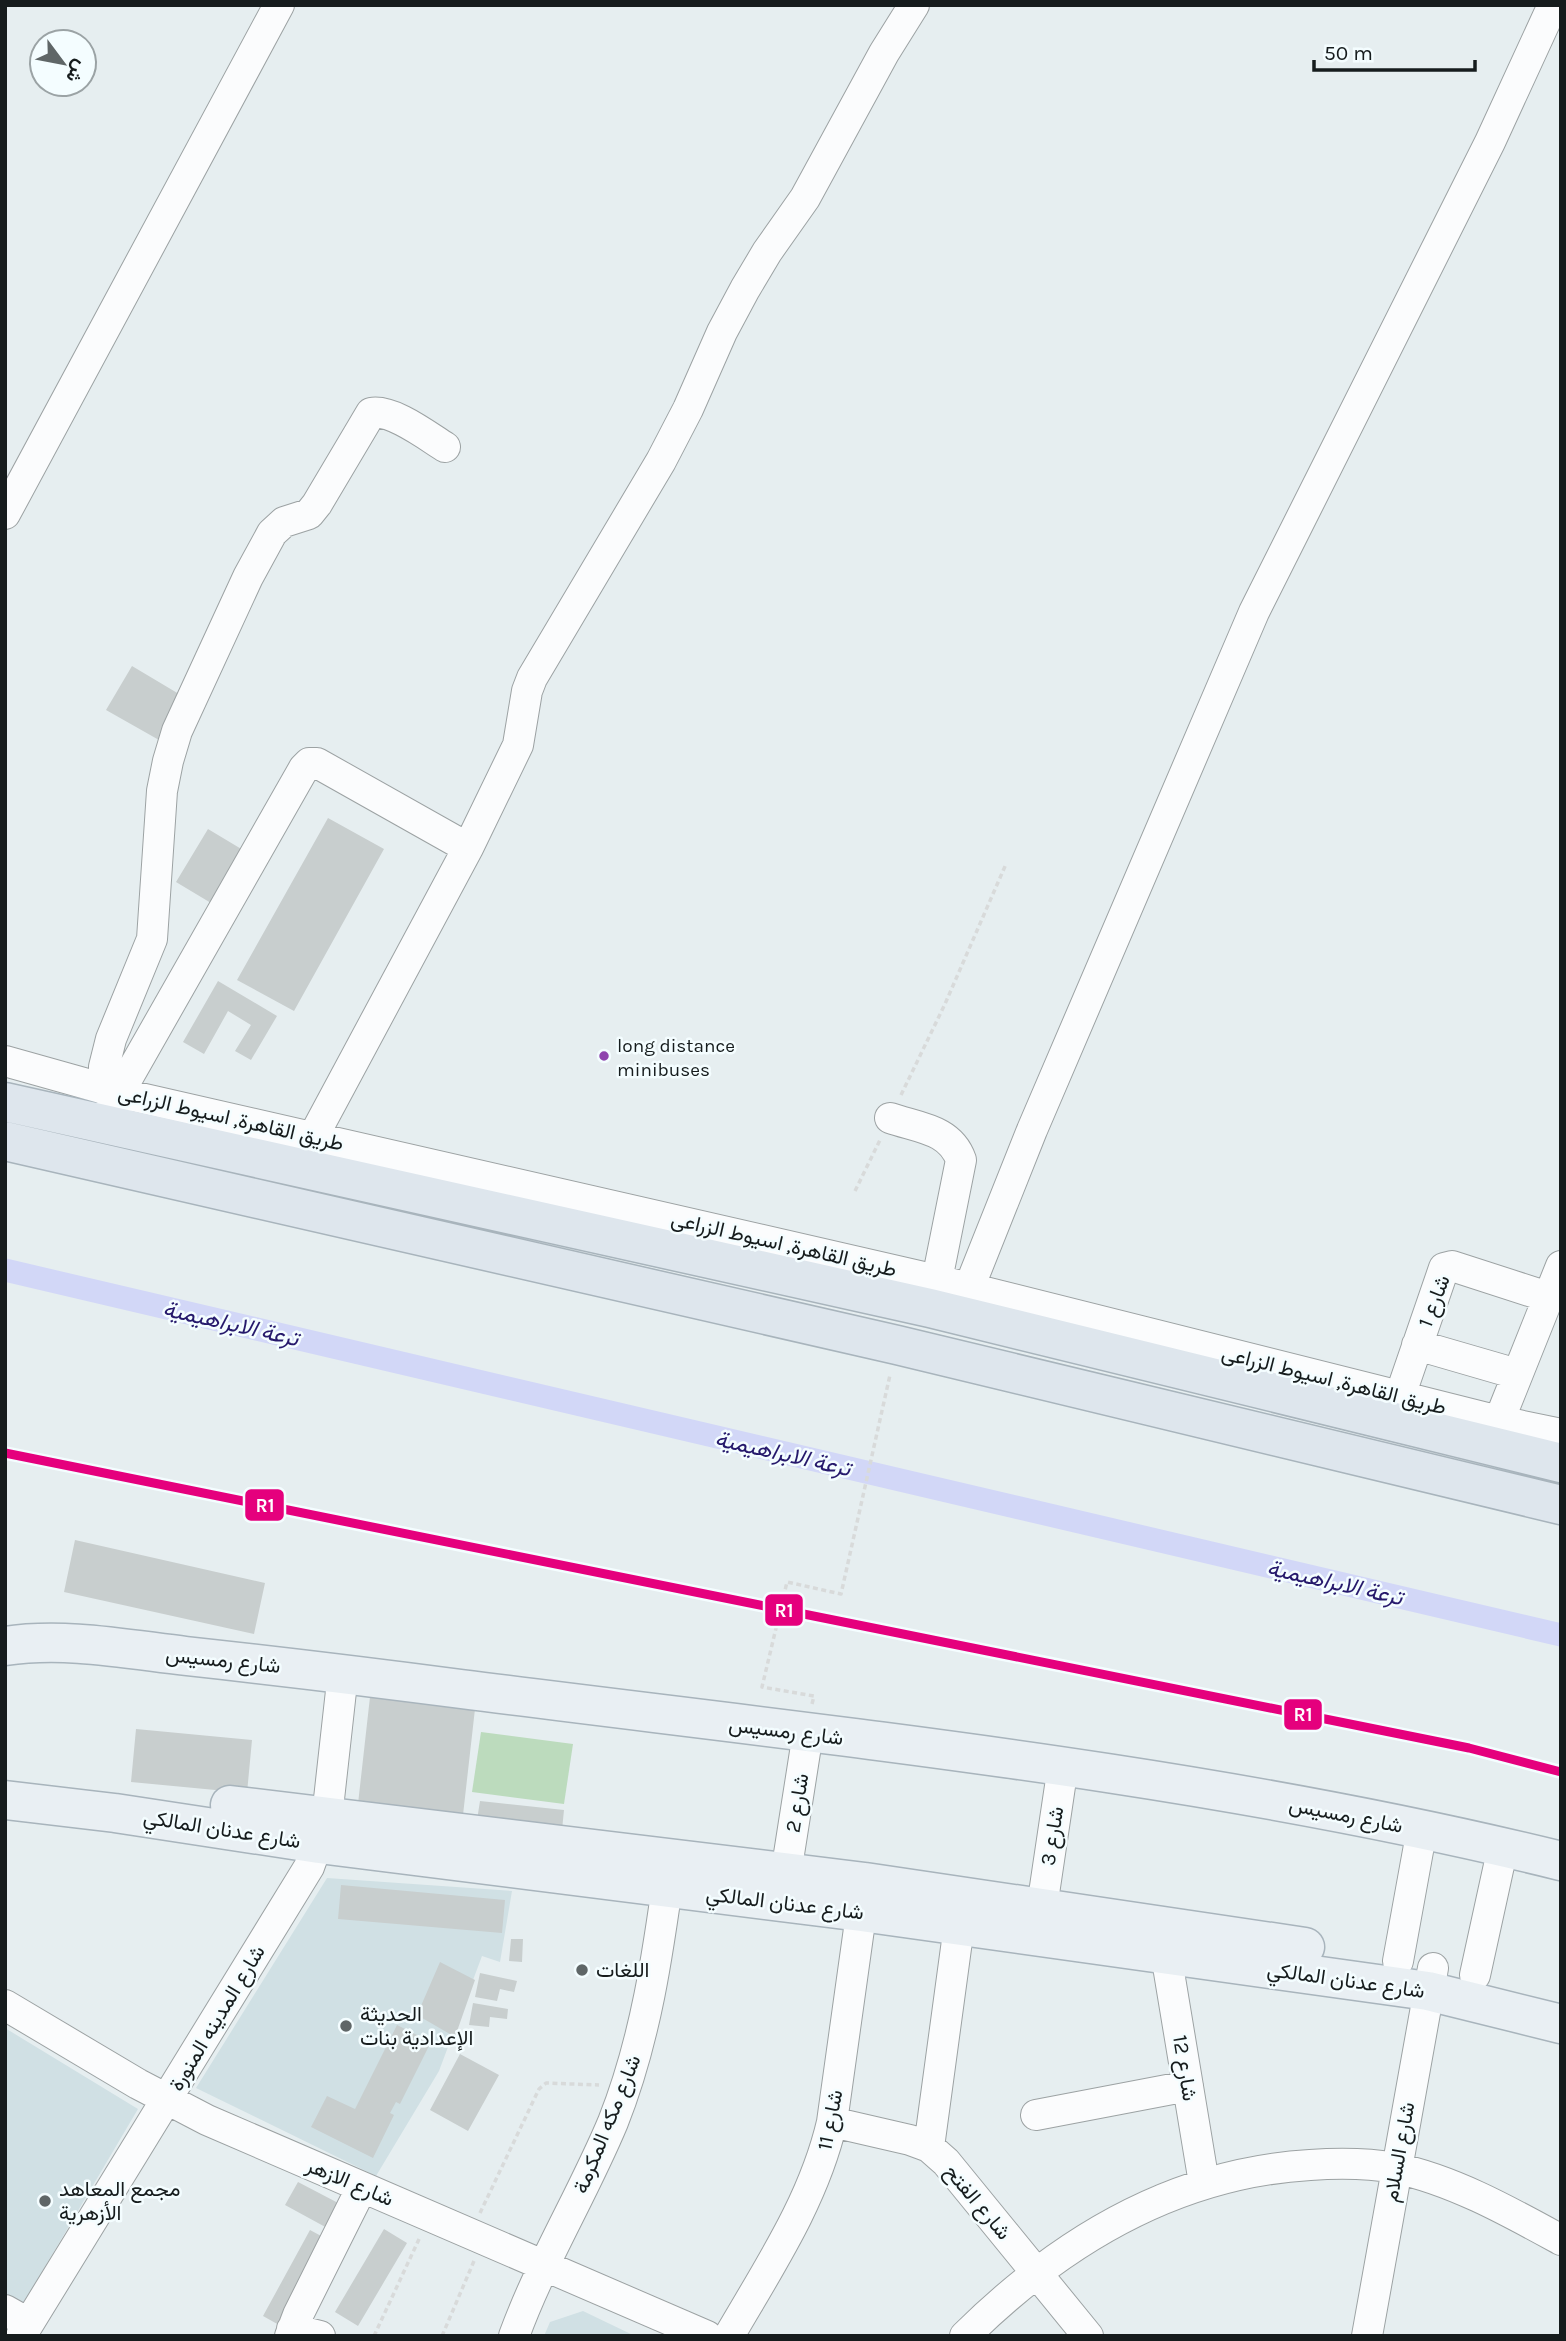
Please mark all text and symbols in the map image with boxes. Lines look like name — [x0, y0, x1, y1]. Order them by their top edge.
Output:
north arrow — [28, 28, 98, 98]
scale bar — [1314, 28, 1475, 72]
text: 50 m — [1324, 41, 1373, 65]
text: ش — [61, 56, 92, 87]
place label: long distance minibuses — [617, 1035, 735, 1081]
marker: long distance minibuses — [597, 1049, 611, 1063]
street label: طريق القاهرة, اسيوط الزراعى — [116, 1080, 346, 1157]
street label: طريق القاهرة, اسيوط الزراعى — [669, 1206, 899, 1283]
street label: شارع 1 — [1413, 1271, 1457, 1331]
water label: ترعة الابراهيمية — [160, 1295, 304, 1354]
street label: طريق القاهرة, اسيوط الزراعى — [1219, 1340, 1449, 1421]
water label: ترعة الابراهيمية — [712, 1425, 856, 1484]
line badge: R1 — [244, 1488, 285, 1522]
text: R1 — [255, 1495, 275, 1517]
water label: ترعة الابراهيمية — [1264, 1554, 1408, 1613]
line badge: R1 — [764, 1593, 804, 1627]
text: R1 — [774, 1600, 794, 1622]
street label: شارع رمسيس — [164, 1642, 282, 1680]
line badge: R1 — [1283, 1698, 1323, 1731]
text: R1 — [1293, 1704, 1313, 1726]
street label: شارع رمسيس — [727, 1712, 845, 1752]
street label: شارع 2 — [781, 1772, 815, 1835]
street label: شارع رمسيس — [1287, 1792, 1405, 1840]
street label: شارع عدنان المالكي — [141, 1805, 302, 1858]
street label: شارع 3 — [1035, 1805, 1070, 1868]
street label: شارع عدنان المالكي — [704, 1881, 865, 1930]
street label: شارع المدينه المنورة — [164, 1941, 272, 2096]
street label: شارع عدنان المالكي — [1265, 1957, 1426, 2008]
place label: اللغات — [596, 1958, 649, 1982]
marker: اللغات — [574, 1962, 590, 1978]
place label: الحديثة الإعدادية بنات — [360, 2002, 473, 2052]
marker: الحديثة الإعدادية بنات — [338, 2018, 354, 2034]
street label: شارع 12 — [1166, 2033, 1202, 2103]
street label: شارع مكه المكرمة — [568, 2051, 648, 2198]
street label: شارع 11 — [812, 2088, 850, 2153]
street label: شارع السلام — [1378, 2100, 1422, 2204]
street label: شارع الازهر — [301, 2153, 397, 2213]
street label: شارع الفتح — [938, 2160, 1016, 2246]
place label: مجمع المعاهد الأزهرية — [59, 2177, 180, 2226]
marker: مجمع المعاهد الأزهرية — [37, 2193, 53, 2209]

